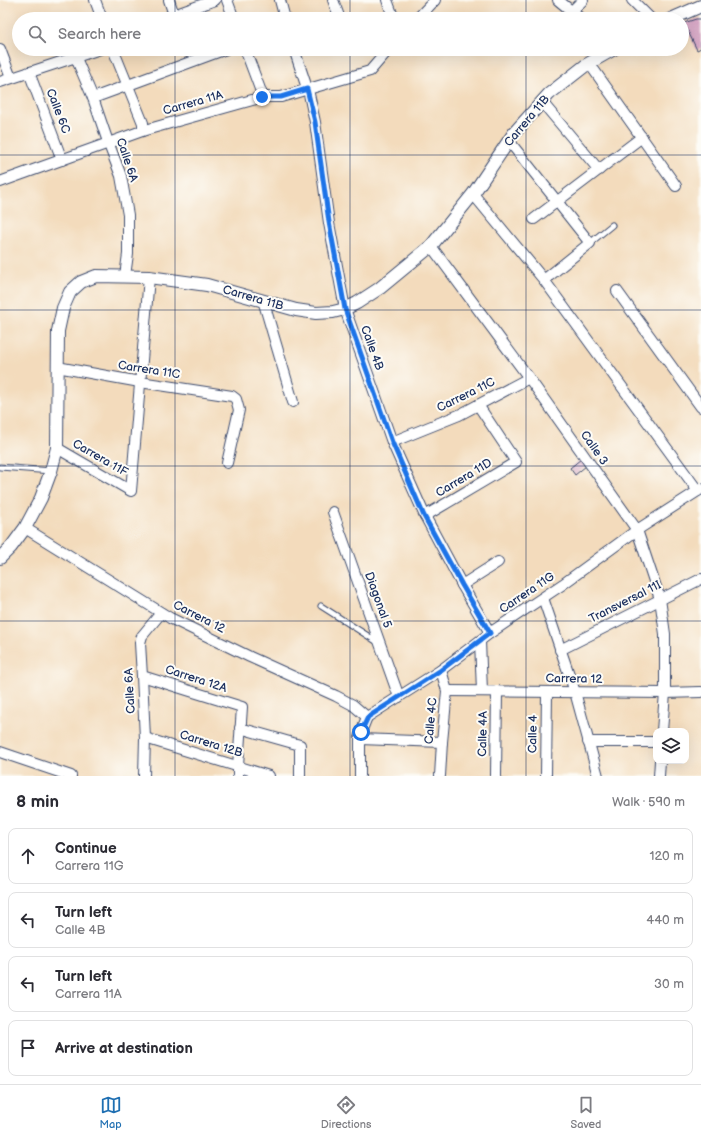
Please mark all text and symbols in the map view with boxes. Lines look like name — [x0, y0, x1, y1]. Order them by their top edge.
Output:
search box — [12, 12, 689, 56]
icon: search — [26, 23, 48, 45]
text: Search here — [58, 25, 141, 44]
street label: Calle 6C — [43, 86, 74, 136]
street label: Carrera 11A — [161, 87, 225, 119]
route end — [253, 88, 271, 106]
street label: Carrera 11B — [501, 92, 553, 150]
street label: Calle 6A — [113, 136, 141, 185]
street label: Carrera 11B — [221, 282, 285, 314]
street label: Calle 4B — [357, 324, 387, 372]
street label: Carrera 11C — [117, 358, 182, 382]
street label: Carrera 11C — [434, 374, 498, 416]
street label: Calle 3 — [577, 428, 611, 468]
street label: Carrera 11F — [70, 436, 131, 480]
street label: Carrera 11D — [433, 455, 495, 501]
street label: Carrera 11G — [497, 569, 557, 617]
street label: Diagonal 5 — [361, 570, 395, 630]
street label: Transversal 11I — [586, 577, 664, 627]
street label: Carrera 12 — [170, 597, 228, 637]
street label: Carrera 12A — [163, 662, 229, 696]
street label: Calle 6A — [121, 667, 139, 714]
street label: Carrera 12 — [546, 671, 602, 687]
street label: Calle 4C — [421, 697, 441, 745]
street label: Calle 4A — [475, 710, 491, 757]
street label: Calle 4 — [525, 714, 541, 753]
route start — [352, 723, 370, 741]
street label: Carrera 12B — [178, 727, 244, 761]
map controls — [653, 728, 689, 764]
button: layers — [653, 728, 689, 764]
text: 8 min — [16, 792, 59, 812]
text: Walk · 590 m — [612, 794, 685, 810]
text: Continue — [55, 839, 117, 858]
icon: ahead — [17, 845, 39, 867]
text: 120 m — [649, 848, 684, 864]
text: Carrera 11G — [55, 858, 124, 874]
text: Turn left — [55, 903, 112, 922]
icon: left — [17, 909, 39, 931]
text: 440 m — [646, 912, 684, 928]
text: Calle 4B — [55, 922, 105, 938]
text: Turn left — [55, 967, 112, 986]
icon: left — [17, 973, 39, 995]
text: 30 m — [654, 976, 684, 992]
text: Carrera 11A — [55, 986, 122, 1002]
icon: arrive — [17, 1037, 39, 1059]
text: Arrive at destination — [55, 1039, 193, 1058]
tab: Map — [100, 1094, 122, 1131]
tab: Directions — [321, 1094, 371, 1131]
tab: Saved — [571, 1094, 601, 1131]

